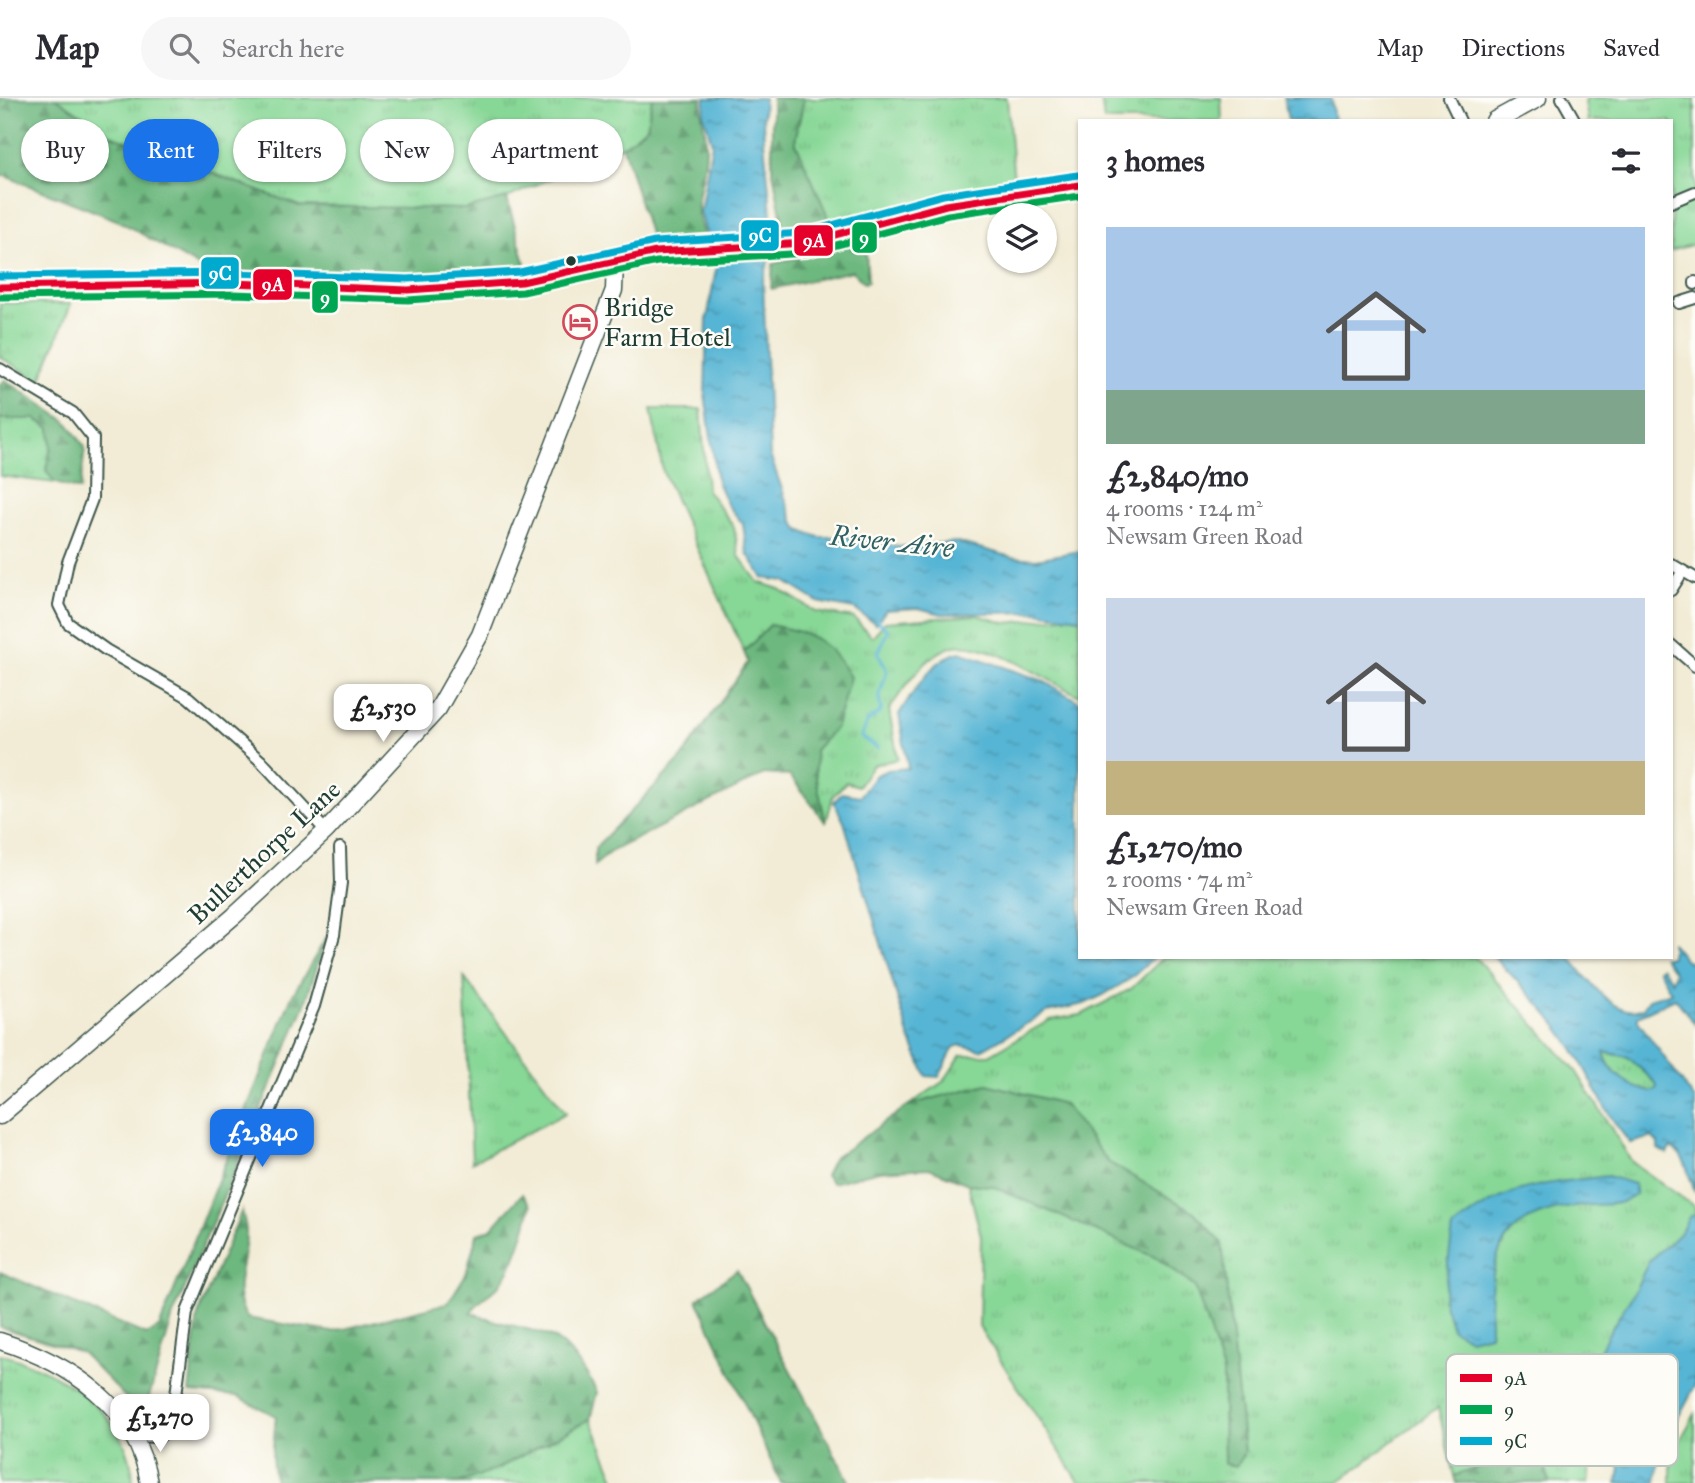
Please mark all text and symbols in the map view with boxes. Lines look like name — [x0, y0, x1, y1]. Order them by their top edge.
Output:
search box — [141, 17, 631, 80]
text: Map — [35, 28, 99, 68]
icon: search — [165, 29, 203, 67]
text: Search here — [221, 32, 345, 64]
text: Map — [1377, 33, 1424, 63]
text: Directions — [1462, 33, 1565, 63]
text: Saved — [1603, 33, 1660, 63]
chip: Buy — [21, 119, 109, 182]
chip: Rent — [123, 119, 219, 182]
chip: Filters — [233, 119, 346, 182]
chip: New — [360, 119, 454, 182]
chip: Apartment — [468, 119, 623, 182]
icon: filters — [1607, 142, 1645, 180]
text: 3 homes — [1106, 143, 1205, 179]
map controls — [987, 203, 1057, 273]
button: layers — [987, 203, 1057, 273]
line badge: 9C — [740, 219, 780, 252]
line badge: 9 — [851, 221, 878, 254]
text: 9C — [748, 224, 772, 248]
line badge: 9A — [793, 224, 834, 257]
text: 9 — [859, 226, 869, 250]
text: 9A — [803, 229, 826, 253]
unlabelled marker — [564, 254, 578, 268]
line badge: 9C — [200, 256, 240, 290]
text: 9C — [208, 262, 232, 286]
line badge: 9A — [252, 268, 293, 301]
text: 9A — [262, 273, 285, 297]
icon: home — [1313, 273, 1439, 399]
line badge: 9 — [311, 280, 339, 314]
text: 9 — [320, 286, 330, 310]
place label: Bridge Farm Hotel — [604, 291, 731, 353]
hotel icon: Bridge Farm Hotel — [561, 303, 599, 341]
text: £2,840/mo — [1106, 458, 1249, 494]
text: 4 rooms · 124 m² — [1106, 494, 1263, 522]
water label: River Aire — [827, 518, 956, 565]
text: Newsam Green Road — [1106, 522, 1303, 550]
icon: home — [1313, 644, 1439, 770]
pin: £2,530 — [326, 684, 440, 744]
text: £2,530 — [350, 693, 416, 721]
street label: Bullerthorpe Lane — [181, 773, 347, 931]
text: £1,270/mo — [1106, 829, 1242, 865]
text: 2 rooms · 74 m² — [1106, 865, 1252, 893]
text: Newsam Green Road — [1106, 893, 1303, 921]
pin: £2,840 — [205, 1110, 319, 1169]
text: £2,840 — [226, 1118, 298, 1146]
legend — [1446, 1354, 1678, 1466]
text: 9A — [1504, 1367, 1527, 1390]
pin: £1,270 — [103, 1394, 217, 1454]
text: 9 — [1504, 1398, 1514, 1421]
text: £1,270 — [126, 1403, 194, 1431]
text: 9C — [1504, 1430, 1527, 1453]

